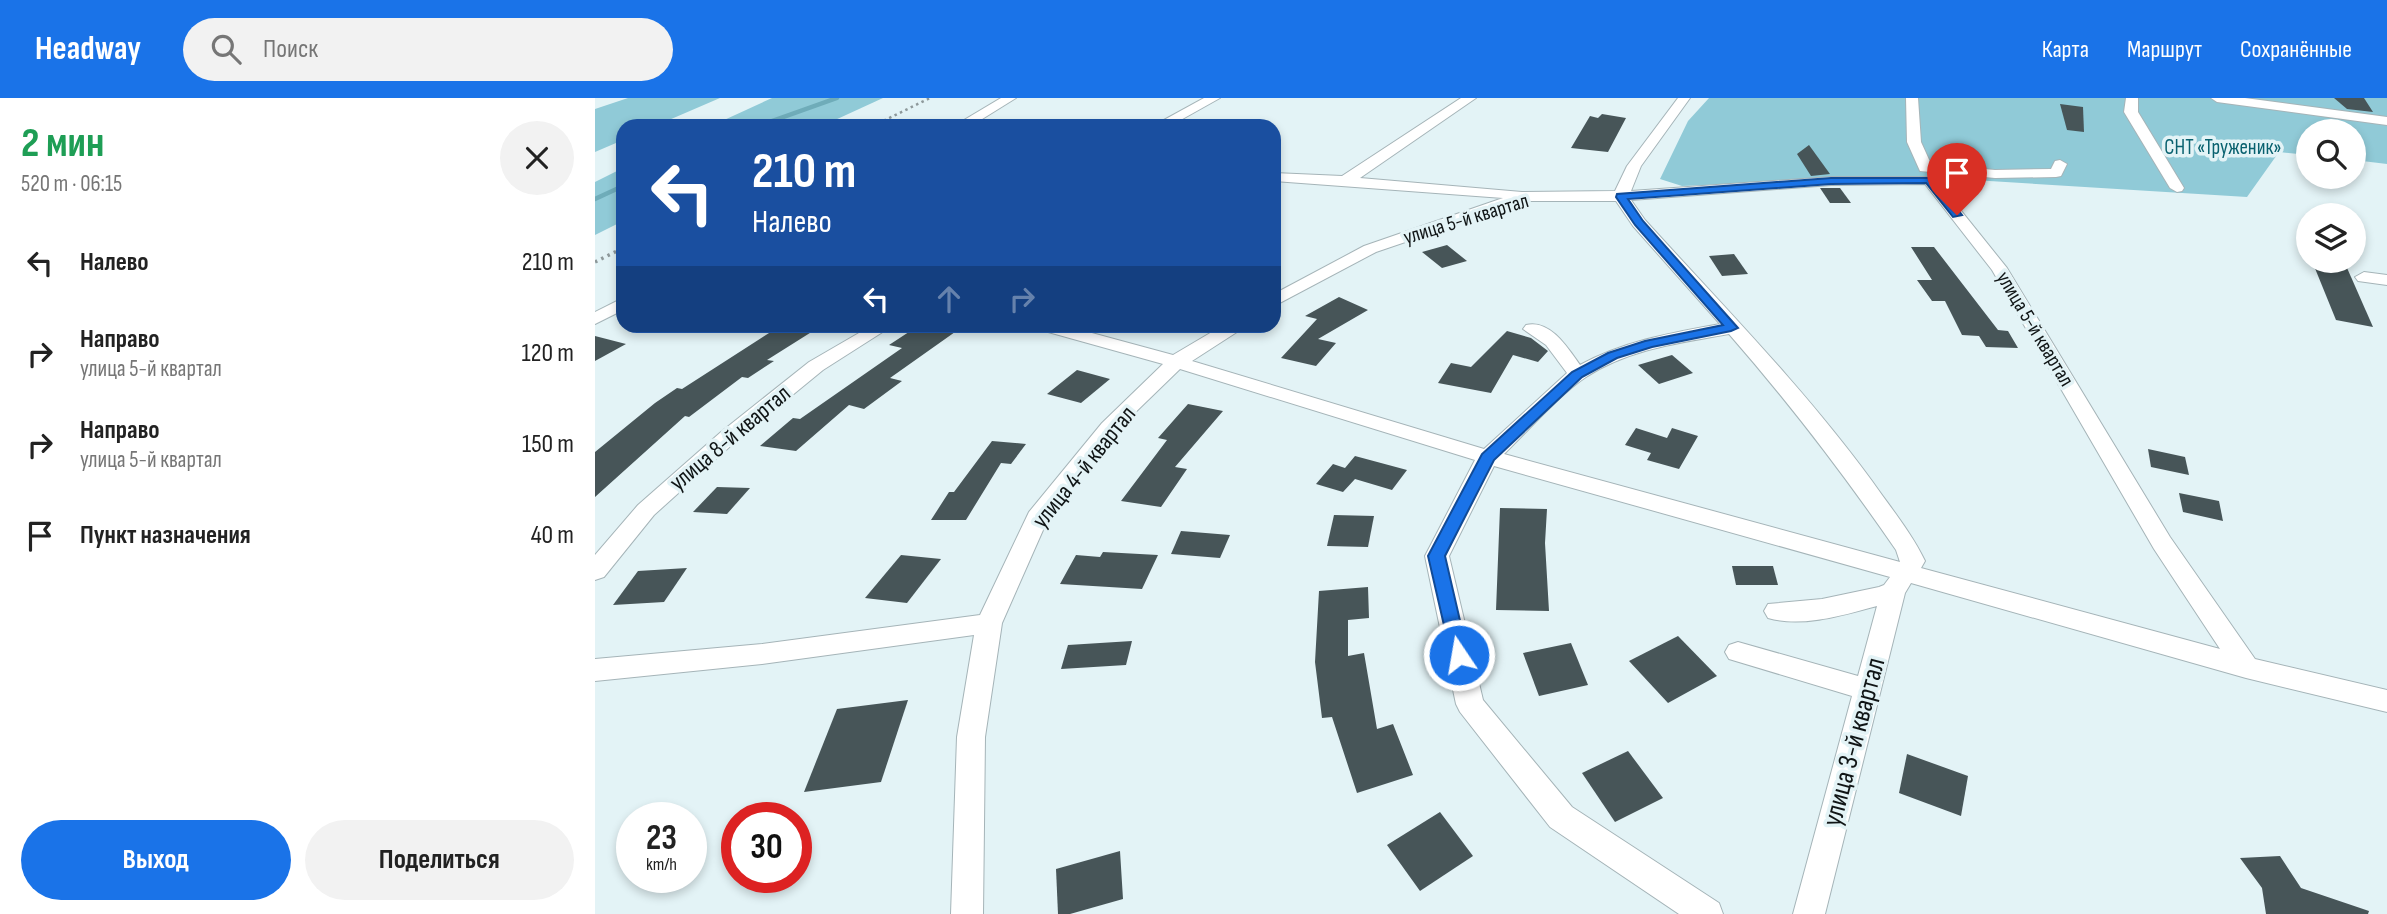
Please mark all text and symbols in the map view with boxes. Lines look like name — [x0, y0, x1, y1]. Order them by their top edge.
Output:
search box — [183, 18, 673, 81]
text: Headway — [35, 29, 141, 69]
icon: search — [207, 30, 245, 68]
text: Поиск — [263, 34, 318, 65]
text: Карта — [2042, 35, 2089, 64]
text: Маршрут — [2127, 35, 2202, 64]
text: Сохранённые — [2240, 35, 2352, 64]
text: 2 мин — [21, 118, 104, 169]
map controls — [2296, 119, 2366, 273]
button: search — [2296, 119, 2366, 189]
button: close — [500, 121, 574, 195]
park label: СНТ «Труженик» — [2164, 135, 2282, 160]
text: 210 m — [752, 143, 856, 202]
pin — [1927, 143, 1987, 215]
icon: left — [637, 147, 728, 238]
icon: arrive — [1938, 154, 1976, 192]
text: 520 m · 06:15 — [21, 170, 122, 198]
street label: улица 5-й квартал — [1400, 188, 1532, 250]
text: Налево — [752, 203, 832, 242]
button: layers — [2296, 203, 2366, 273]
icon: left — [21, 244, 59, 282]
text: Налево — [80, 247, 149, 278]
text: 210 m — [522, 247, 574, 278]
street label: улица 5-й квартал — [1991, 267, 2079, 391]
icon: left — [857, 280, 895, 318]
icon: ahead — [930, 280, 968, 318]
icon: right — [1003, 280, 1041, 318]
text: Направо — [80, 324, 159, 355]
icon: right — [21, 335, 59, 373]
text: 120 m — [521, 338, 574, 369]
text: улица 5-й квартал — [80, 355, 222, 383]
street label: улица 8-й квартал — [664, 379, 796, 497]
street label: улица 4-й квартал — [1026, 400, 1142, 534]
text: Направо — [80, 415, 159, 446]
icon: right — [21, 426, 59, 464]
text: 150 m — [522, 429, 574, 460]
text: улица 5-й квартал — [80, 446, 222, 474]
icon: arrive — [21, 517, 59, 555]
text: Пункт назначения — [80, 520, 251, 551]
text: 40 m — [531, 520, 574, 551]
position arrow — [1422, 618, 1496, 692]
street label: улица 3-й квартал — [1816, 654, 1892, 830]
speed limit sign: 30 — [721, 802, 812, 893]
text: 23 — [646, 817, 677, 860]
button: Выход — [21, 820, 291, 900]
button: Поделиться — [305, 820, 574, 900]
text: km/h — [646, 854, 677, 875]

